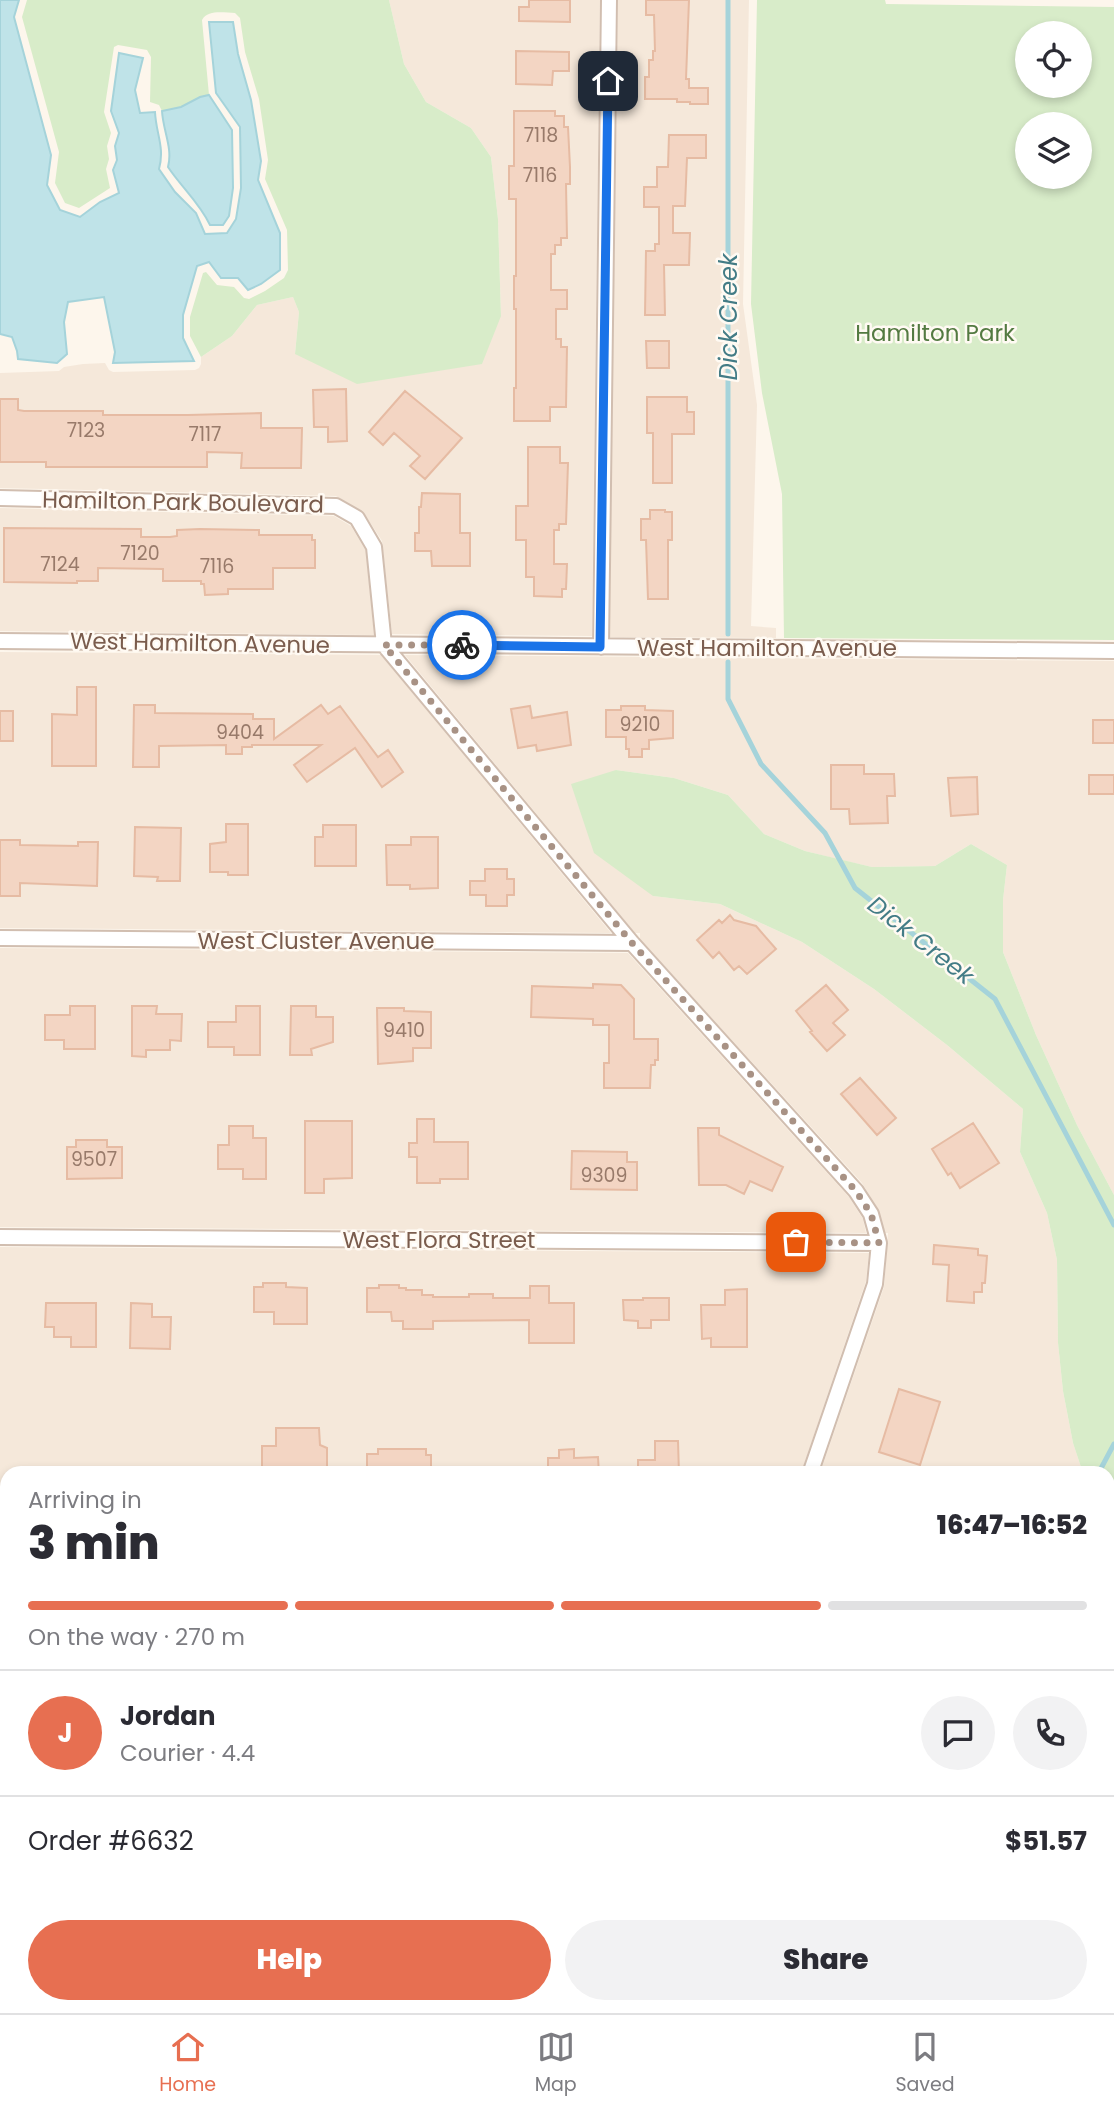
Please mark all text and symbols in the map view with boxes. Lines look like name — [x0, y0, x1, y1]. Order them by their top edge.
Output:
map controls — [1015, 21, 1092, 189]
button: locate — [1015, 21, 1092, 98]
pin — [578, 51, 638, 111]
icon: home — [589, 62, 627, 100]
button: layers — [1015, 112, 1092, 189]
house number: 7118 — [524, 122, 558, 149]
house number: 7116 — [523, 162, 557, 189]
water label: Dick Creek — [712, 252, 745, 380]
park label: Hamilton Park — [855, 317, 1015, 349]
house number: 7123 — [67, 417, 105, 444]
house number: 7117 — [189, 421, 221, 448]
street label: Hamilton Park Boulevard — [42, 484, 324, 520]
house number: 7120 — [120, 540, 160, 567]
house number: 7124 — [40, 551, 80, 578]
house number: 7116 — [200, 553, 234, 580]
courier — [427, 610, 497, 680]
street label: West Hamilton Avenue — [70, 625, 330, 661]
icon: bike — [443, 626, 481, 664]
street label: West Hamilton Avenue — [637, 632, 897, 664]
house number: 9210 — [620, 711, 660, 738]
house number: 9404 — [216, 719, 264, 746]
water label: Dick Creek — [861, 888, 982, 993]
street label: West Cluster Avenue — [197, 925, 435, 957]
house number: 9410 — [383, 1017, 425, 1044]
house number: 9507 — [71, 1146, 117, 1173]
house number: 9309 — [580, 1162, 628, 1189]
pin — [766, 1212, 826, 1272]
icon: bag — [777, 1223, 815, 1261]
street label: West Flora Street — [343, 1224, 535, 1256]
text: Arriving in — [28, 1484, 142, 1516]
text: 16:47–16:52 — [937, 1507, 1087, 1543]
text: 3 min — [28, 1511, 160, 1575]
text: On the way · 270 m — [28, 1621, 245, 1653]
button: chat — [921, 1696, 995, 1770]
button: phone — [1013, 1696, 1087, 1770]
text: Jordan — [120, 1698, 216, 1734]
text: J — [57, 1715, 73, 1751]
text: Courier · 4.4 — [120, 1737, 255, 1769]
text: Order #6632 — [28, 1823, 194, 1859]
text: $51.57 — [1005, 1823, 1087, 1859]
button: Help — [28, 1920, 551, 2000]
button: Share — [565, 1920, 1087, 2000]
tab: Home — [159, 2028, 216, 2099]
tab: Map — [535, 2028, 577, 2099]
tab: Saved — [895, 2028, 955, 2099]

